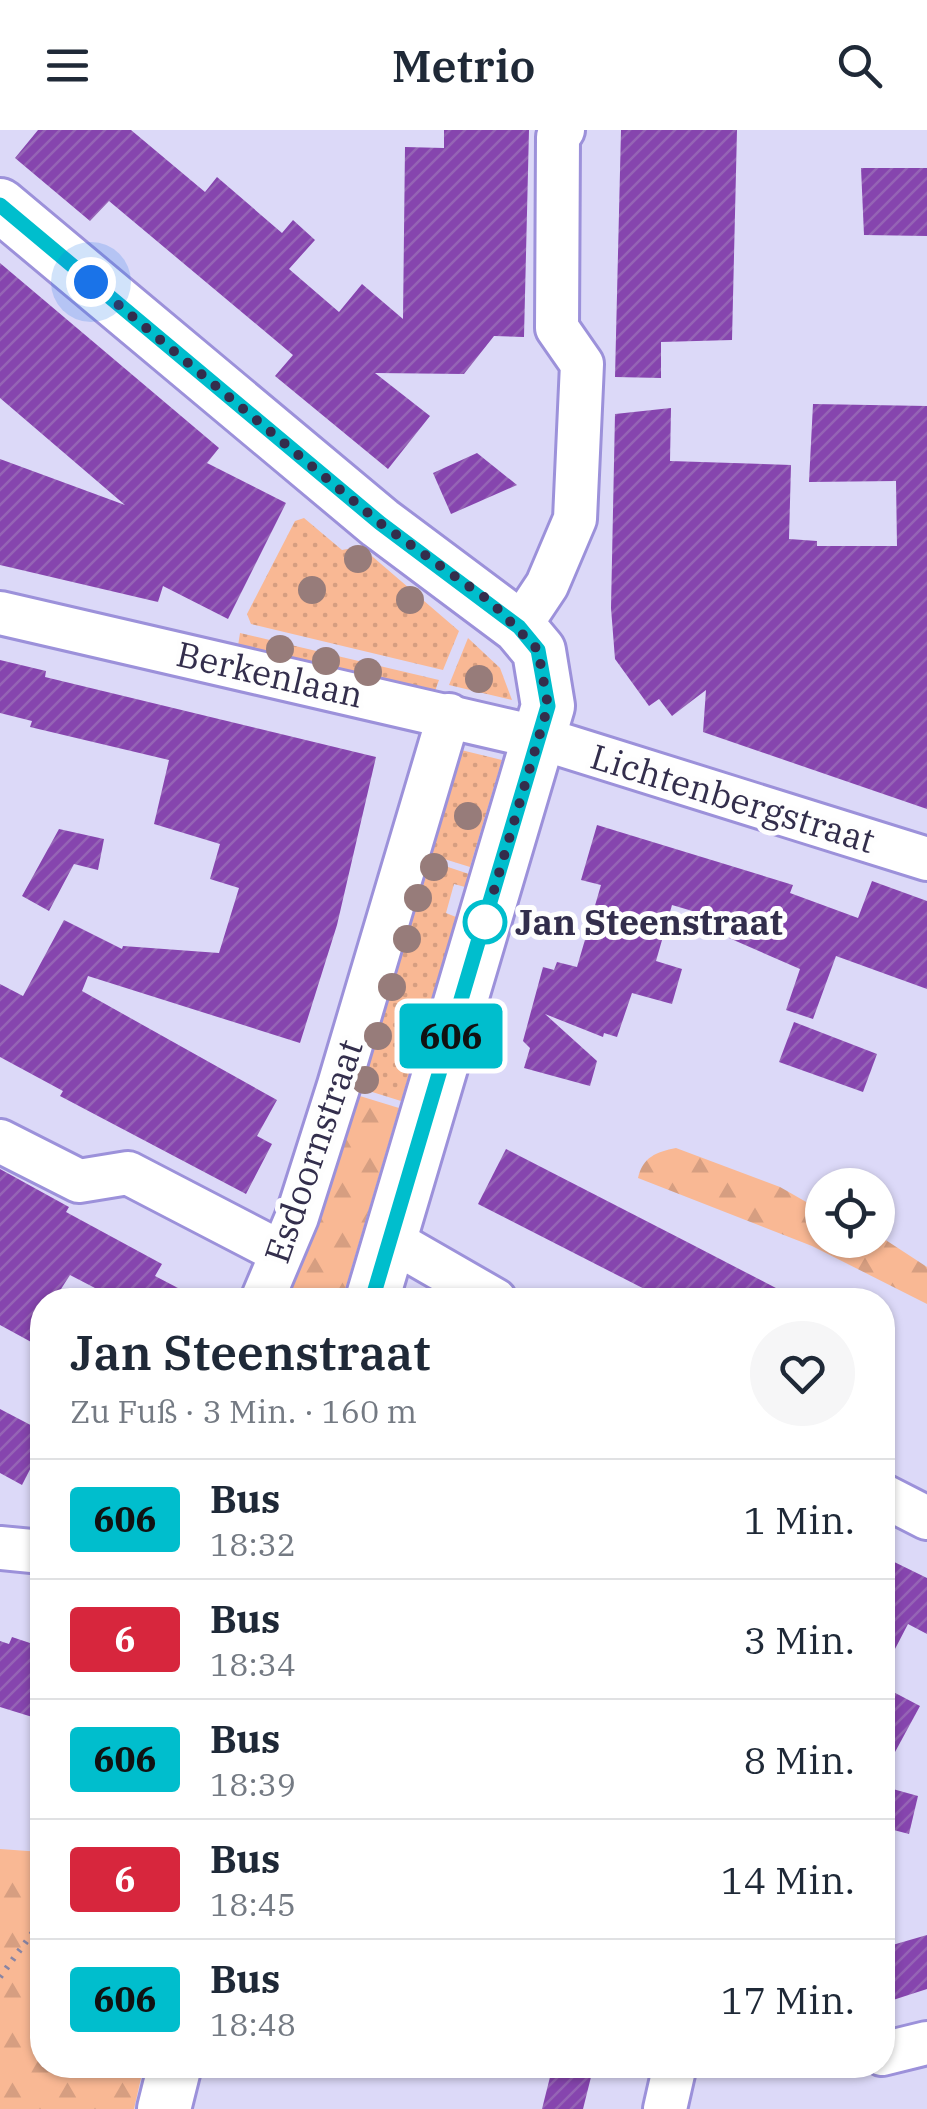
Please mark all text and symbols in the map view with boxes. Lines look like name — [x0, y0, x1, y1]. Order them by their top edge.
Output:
text: Metrio — [392, 36, 535, 94]
icon: menu — [40, 38, 95, 93]
icon: search — [832, 38, 887, 93]
your location — [66, 257, 116, 307]
street label: Berkenlaan — [172, 630, 368, 718]
street label: Lichtenbergstraat — [585, 733, 881, 863]
place label: Jan Steenstraat — [515, 899, 783, 945]
marker: Jan Steenstraat — [464, 901, 506, 943]
line badge: 606 — [394, 1004, 508, 1068]
text: 606 — [419, 1013, 483, 1059]
street label: Esdoornstraat — [253, 1033, 373, 1269]
map controls — [805, 1168, 895, 1258]
button: locate — [805, 1168, 895, 1258]
text: Jan Steenstraat — [70, 1321, 431, 1383]
button: heart — [750, 1321, 855, 1426]
text: Zu Fuß · 3 Min. · 160 m — [70, 1390, 417, 1432]
text: Bus — [210, 1474, 280, 1523]
text: 1 Min. — [743, 1495, 855, 1544]
text: 606 — [93, 1496, 157, 1542]
text: 18:32 — [210, 1523, 296, 1565]
text: Bus — [210, 1594, 280, 1643]
text: 3 Min. — [743, 1615, 855, 1664]
text: 6 — [114, 1616, 136, 1662]
text: 18:34 — [210, 1643, 296, 1685]
text: Bus — [210, 1714, 280, 1763]
text: 8 Min. — [743, 1735, 855, 1784]
text: 606 — [93, 1736, 157, 1782]
text: 18:39 — [210, 1763, 296, 1805]
text: Bus — [210, 1834, 280, 1883]
text: 14 Min. — [721, 1855, 855, 1904]
text: 6 — [114, 1856, 136, 1902]
text: 18:45 — [210, 1883, 296, 1925]
text: Bus — [210, 1954, 280, 2003]
text: 17 Min. — [721, 1975, 855, 2024]
text: 606 — [93, 1976, 157, 2022]
text: 18:48 — [210, 2003, 296, 2045]

